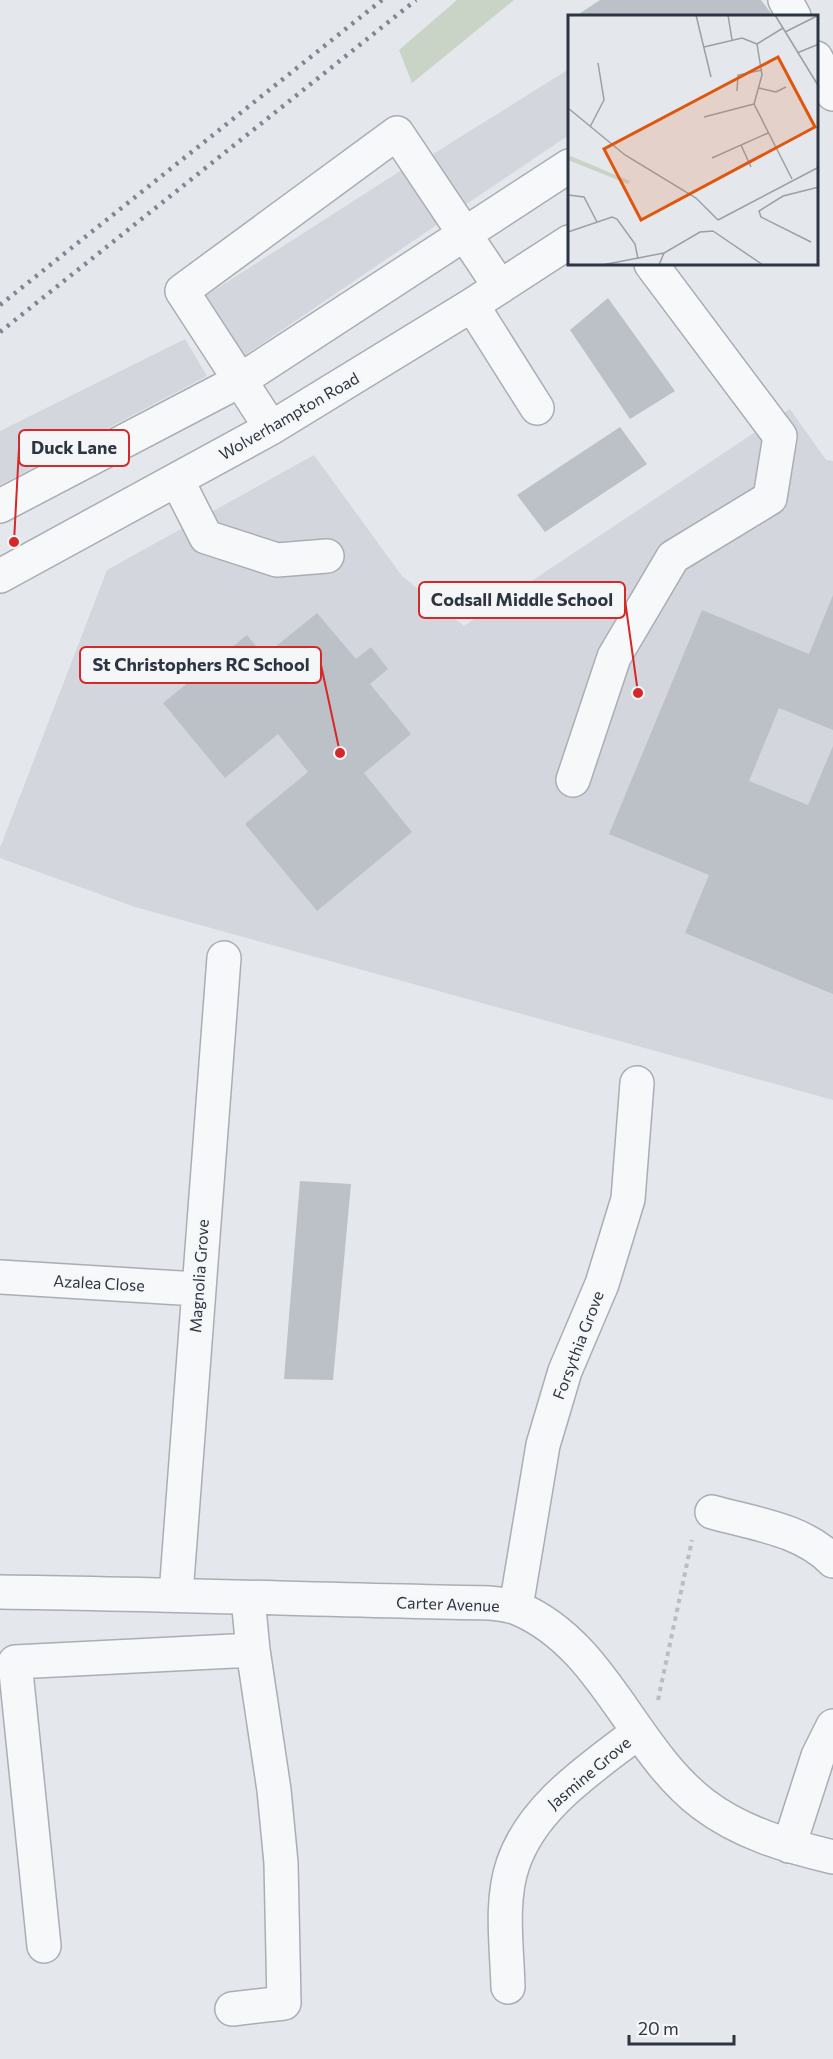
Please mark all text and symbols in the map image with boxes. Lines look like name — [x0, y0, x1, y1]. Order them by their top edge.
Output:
inset map — [568, 15, 818, 266]
street label: Wolverhampton Road — [216, 368, 362, 463]
callout: Duck Lane — [19, 430, 129, 466]
text: Duck Lane — [31, 436, 117, 458]
callout: Codsall Middle School — [419, 582, 625, 618]
text: Codsall Middle School — [431, 588, 613, 610]
callout: St Christophers RC School — [80, 647, 321, 683]
text: St Christophers RC School — [92, 653, 310, 675]
street label: Magnolia Grove — [185, 1218, 212, 1334]
street label: Azalea Close — [53, 1271, 145, 1294]
street label: Forsythia Grove — [548, 1288, 607, 1402]
street label: Carter Avenue — [396, 1592, 500, 1615]
street label: Jasmine Grove — [543, 1732, 634, 1813]
scale bar — [629, 2008, 734, 2046]
text: 20 m — [638, 2017, 679, 2039]

